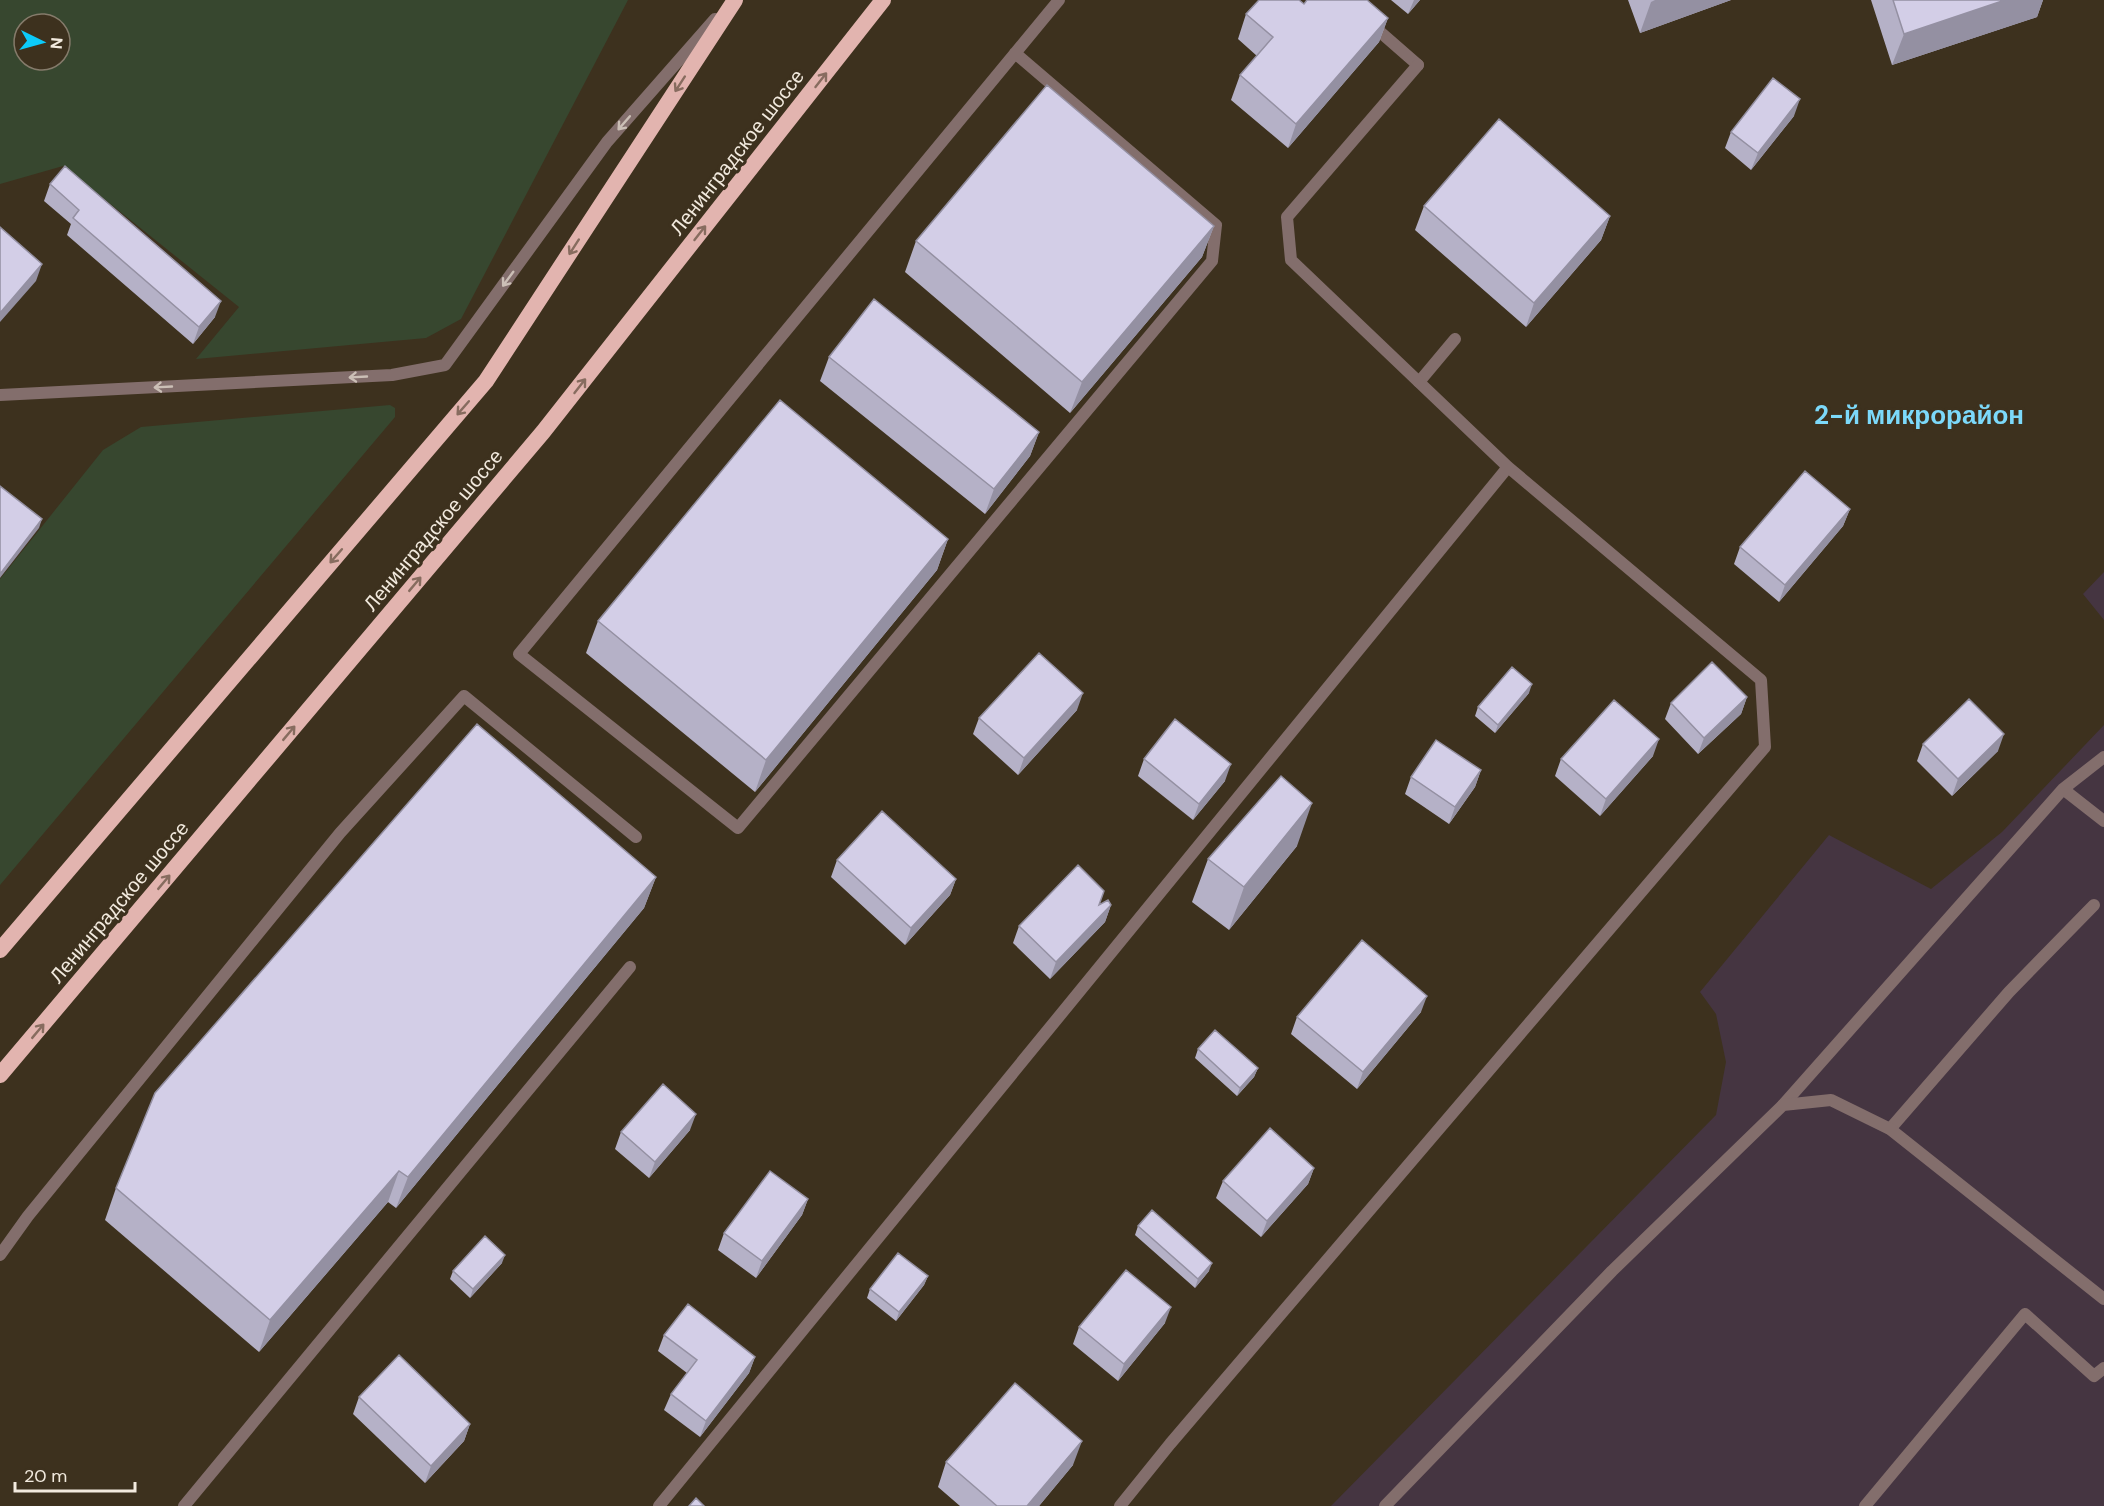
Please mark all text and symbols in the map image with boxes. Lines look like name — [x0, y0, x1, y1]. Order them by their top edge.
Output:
north arrow — [12, 12, 72, 72]
text: N — [45, 37, 67, 50]
street label: Ленинградское шоссе — [664, 64, 810, 240]
one-way arrow — [814, 72, 827, 88]
one-way arrow — [674, 75, 686, 92]
one-way arrow — [617, 115, 631, 130]
one-way arrow — [694, 225, 707, 241]
one-way arrow — [567, 239, 580, 256]
one-way arrow — [502, 271, 514, 287]
one-way arrow — [348, 372, 368, 383]
one-way arrow — [573, 378, 586, 394]
one-way arrow — [154, 381, 174, 392]
district label: 2-й микрорайон — [1814, 398, 2024, 432]
one-way arrow — [456, 400, 470, 415]
street label: Ленинградское шоссе — [358, 444, 508, 616]
one-way arrow — [330, 548, 343, 564]
one-way arrow — [408, 577, 422, 592]
one-way arrow — [283, 725, 296, 741]
street label: Ленинградское шоссе — [44, 816, 194, 988]
one-way arrow — [157, 874, 170, 890]
one-way arrow — [31, 1024, 45, 1039]
scale bar — [15, 1455, 135, 1493]
text: 20 m — [24, 1464, 67, 1488]

